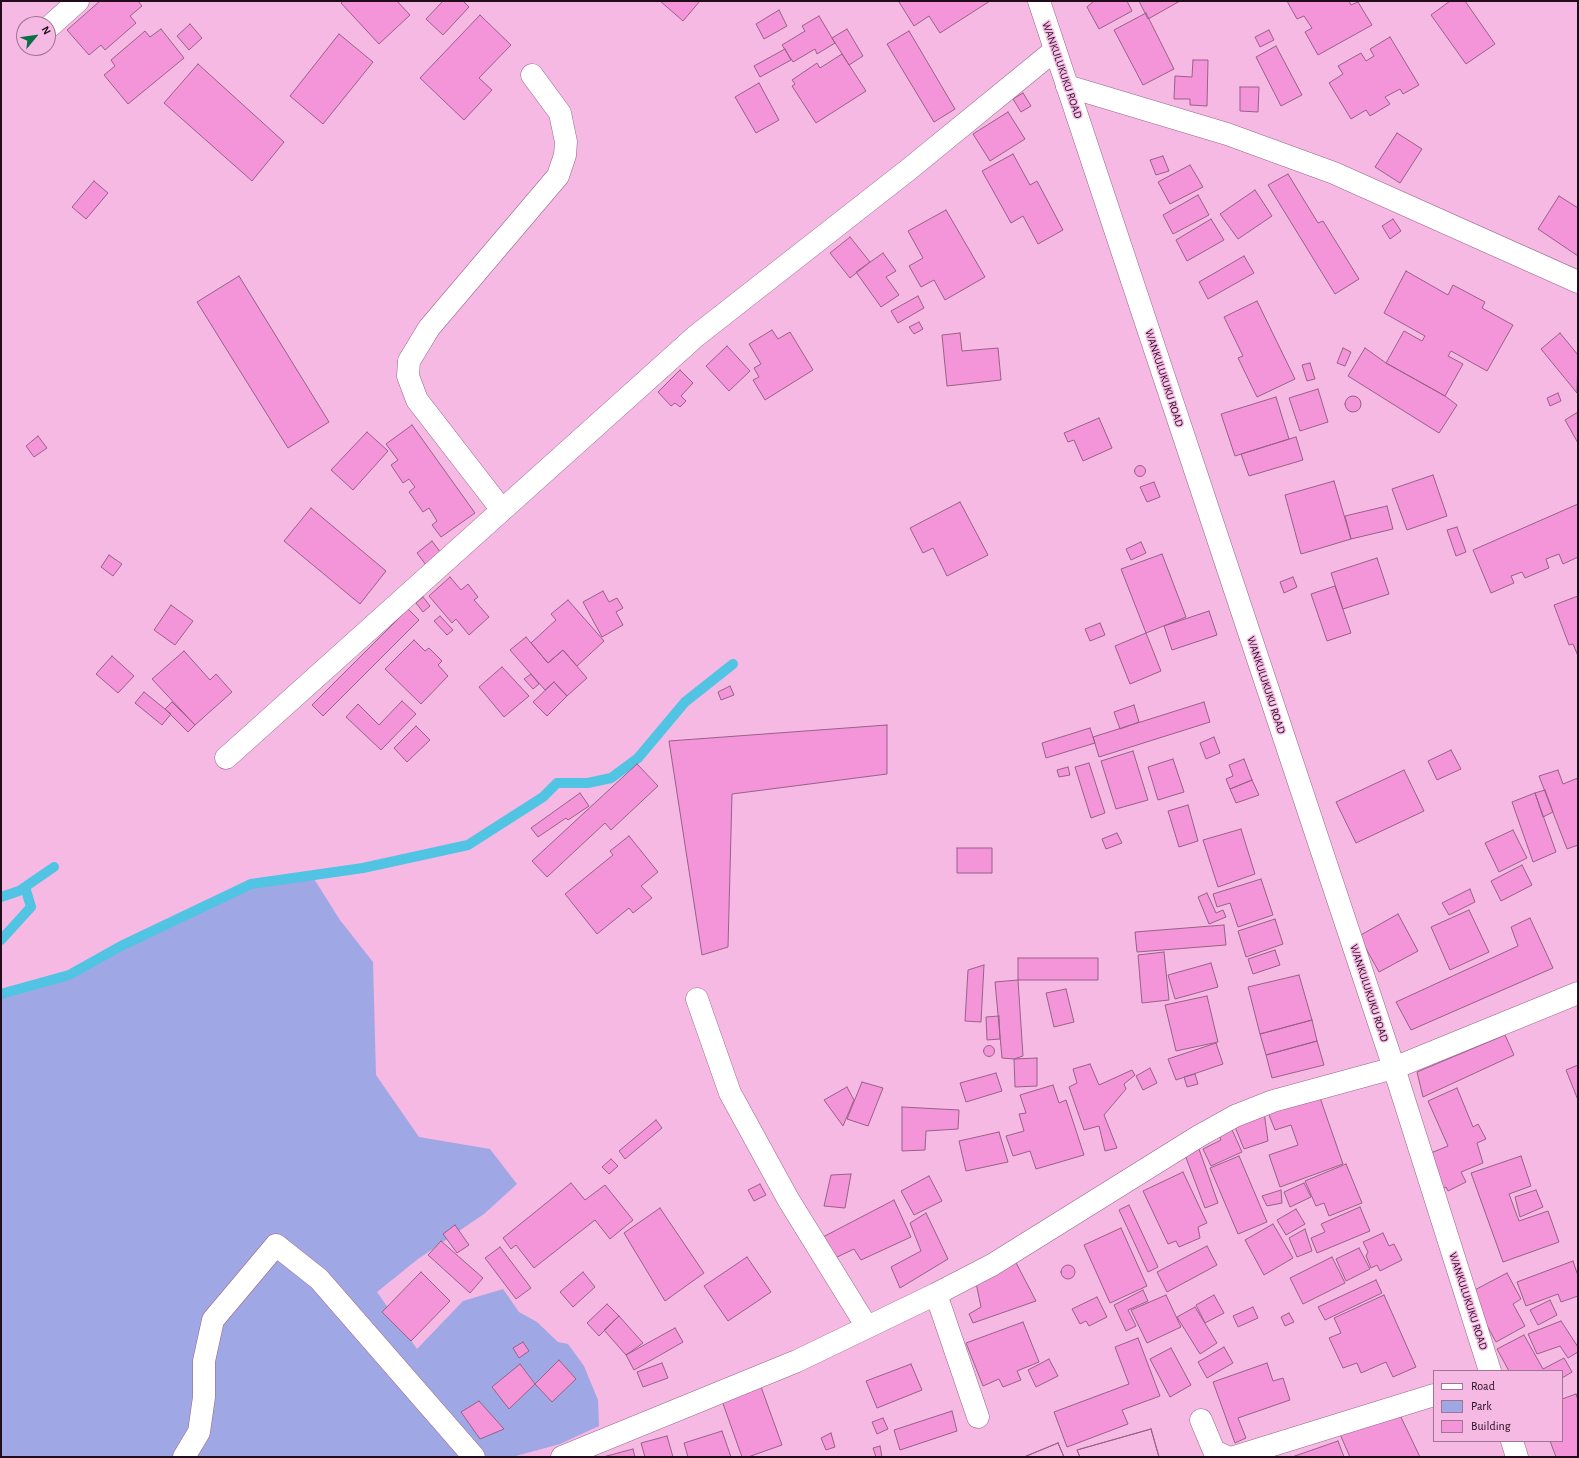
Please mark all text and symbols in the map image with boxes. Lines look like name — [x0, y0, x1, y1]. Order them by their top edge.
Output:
north arrow — [16, 16, 56, 56]
street label: WANKULUKUKU ROAD — [1039, 20, 1085, 120]
text: N — [39, 24, 53, 36]
street label: WANKULUKUKU ROAD — [1142, 328, 1186, 428]
street label: WANKULUKUKU ROAD — [1244, 635, 1288, 735]
street label: WANKULUKUKU ROAD — [1347, 943, 1391, 1043]
street label: WANKULUKUKU ROAD — [1446, 1251, 1490, 1351]
legend — [1433, 1370, 1563, 1442]
text: Road — [1471, 1380, 1495, 1392]
text: Park — [1471, 1400, 1492, 1412]
text: Building — [1471, 1420, 1511, 1432]

